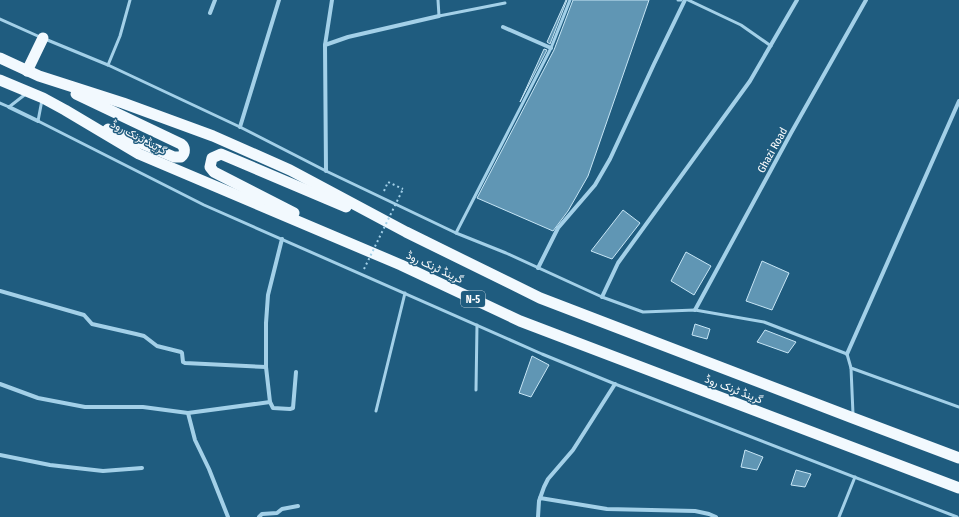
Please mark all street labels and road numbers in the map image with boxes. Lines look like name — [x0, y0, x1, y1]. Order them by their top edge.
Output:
street label: گرینڈ ٹرنک روڈ — [109, 117, 169, 158]
street label: Ghazi Road — [755, 125, 790, 175]
street label: گرینڈ ٹرنک روڈ — [404, 249, 465, 286]
road number: N-5 — [461, 291, 485, 307]
street label: گرینڈ ٹرنک روڈ — [703, 372, 765, 407]

